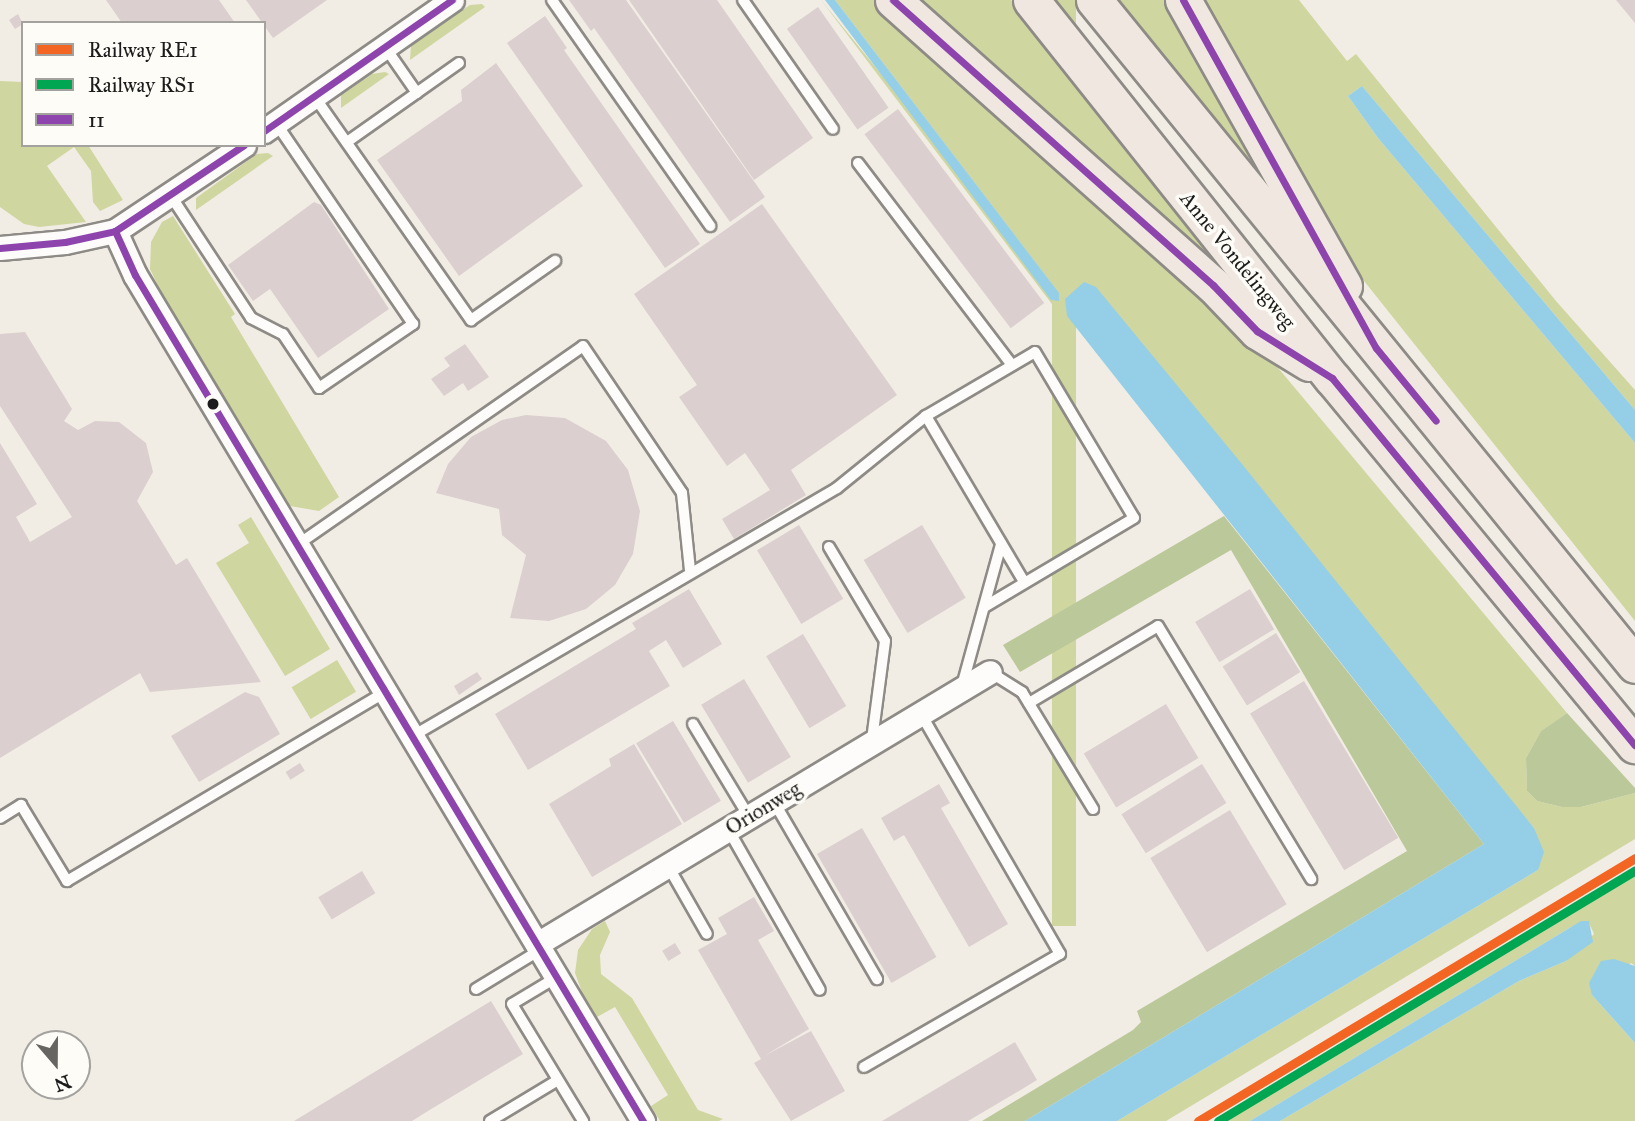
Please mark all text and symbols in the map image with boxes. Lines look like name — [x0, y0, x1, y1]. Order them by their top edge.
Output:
legend — [21, 21, 266, 147]
text: Railway RE1 — [88, 37, 198, 63]
text: Railway RS1 — [88, 72, 195, 98]
text: 11 — [88, 107, 105, 133]
street label: Anne Vondelingweg — [1175, 186, 1301, 334]
unlabelled marker — [206, 397, 220, 411]
street label: Orionweg — [721, 776, 805, 840]
north arrow — [21, 1030, 91, 1100]
text: N — [51, 1070, 74, 1097]

